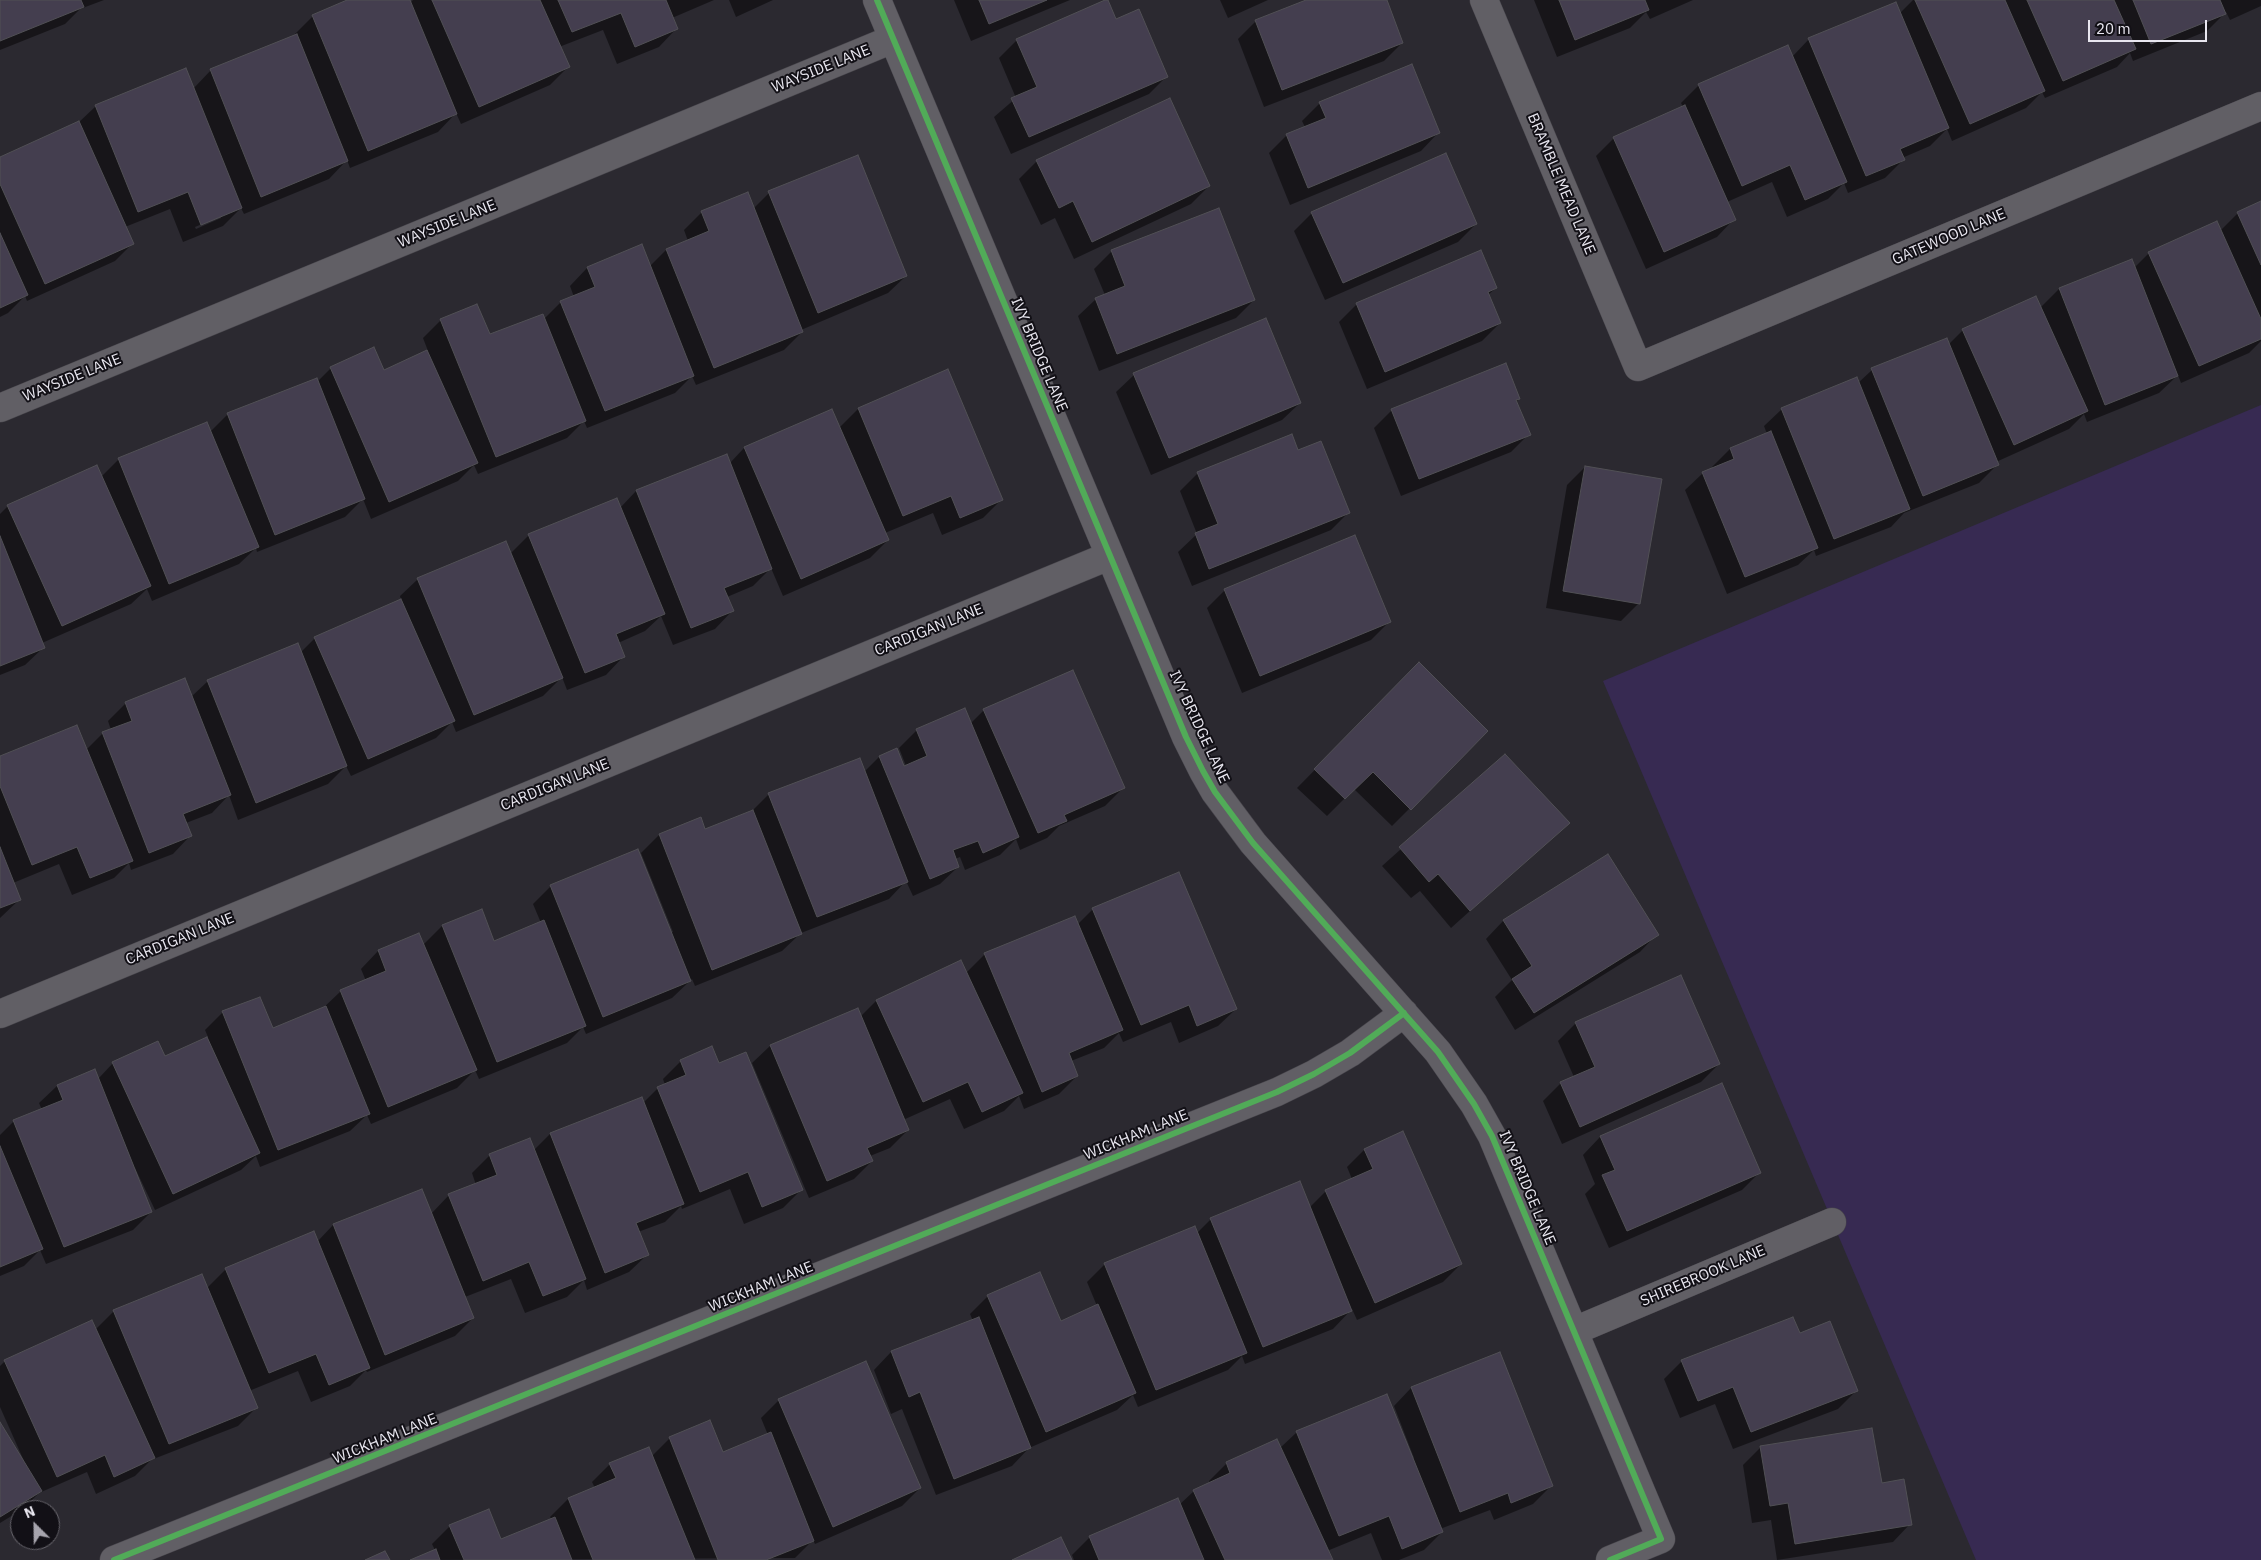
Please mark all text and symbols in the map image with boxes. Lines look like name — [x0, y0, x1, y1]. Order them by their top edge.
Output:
scale bar — [2091, 10, 2210, 42]
text: 20 m — [2096, 19, 2131, 38]
street label: WAYSIDE LANE — [769, 41, 873, 97]
street label: BRAMBLE MEAD LANE — [1523, 111, 1599, 257]
street label: WAYSIDE LANE — [395, 196, 499, 252]
street label: GATEWOOD LANE — [1890, 205, 2008, 269]
street label: IVY BRIDGE LANE — [1007, 295, 1071, 415]
street label: WAYSIDE LANE — [20, 350, 124, 406]
street label: CARDIGAN LANE — [872, 600, 986, 660]
street label: IVY BRIDGE LANE — [1165, 668, 1233, 786]
street label: CARDIGAN LANE — [498, 755, 612, 815]
street label: CARDIGAN LANE — [123, 909, 237, 969]
street label: WICKHAM LANE — [1081, 1106, 1191, 1164]
street label: IVY BRIDGE LANE — [1495, 1128, 1559, 1248]
street label: SHIREBROOK LANE — [1638, 1242, 1768, 1310]
street label: WICKHAM LANE — [706, 1258, 816, 1316]
street label: WICKHAM LANE — [330, 1410, 440, 1468]
north arrow — [10, 1500, 60, 1550]
text: N — [21, 1502, 38, 1522]

